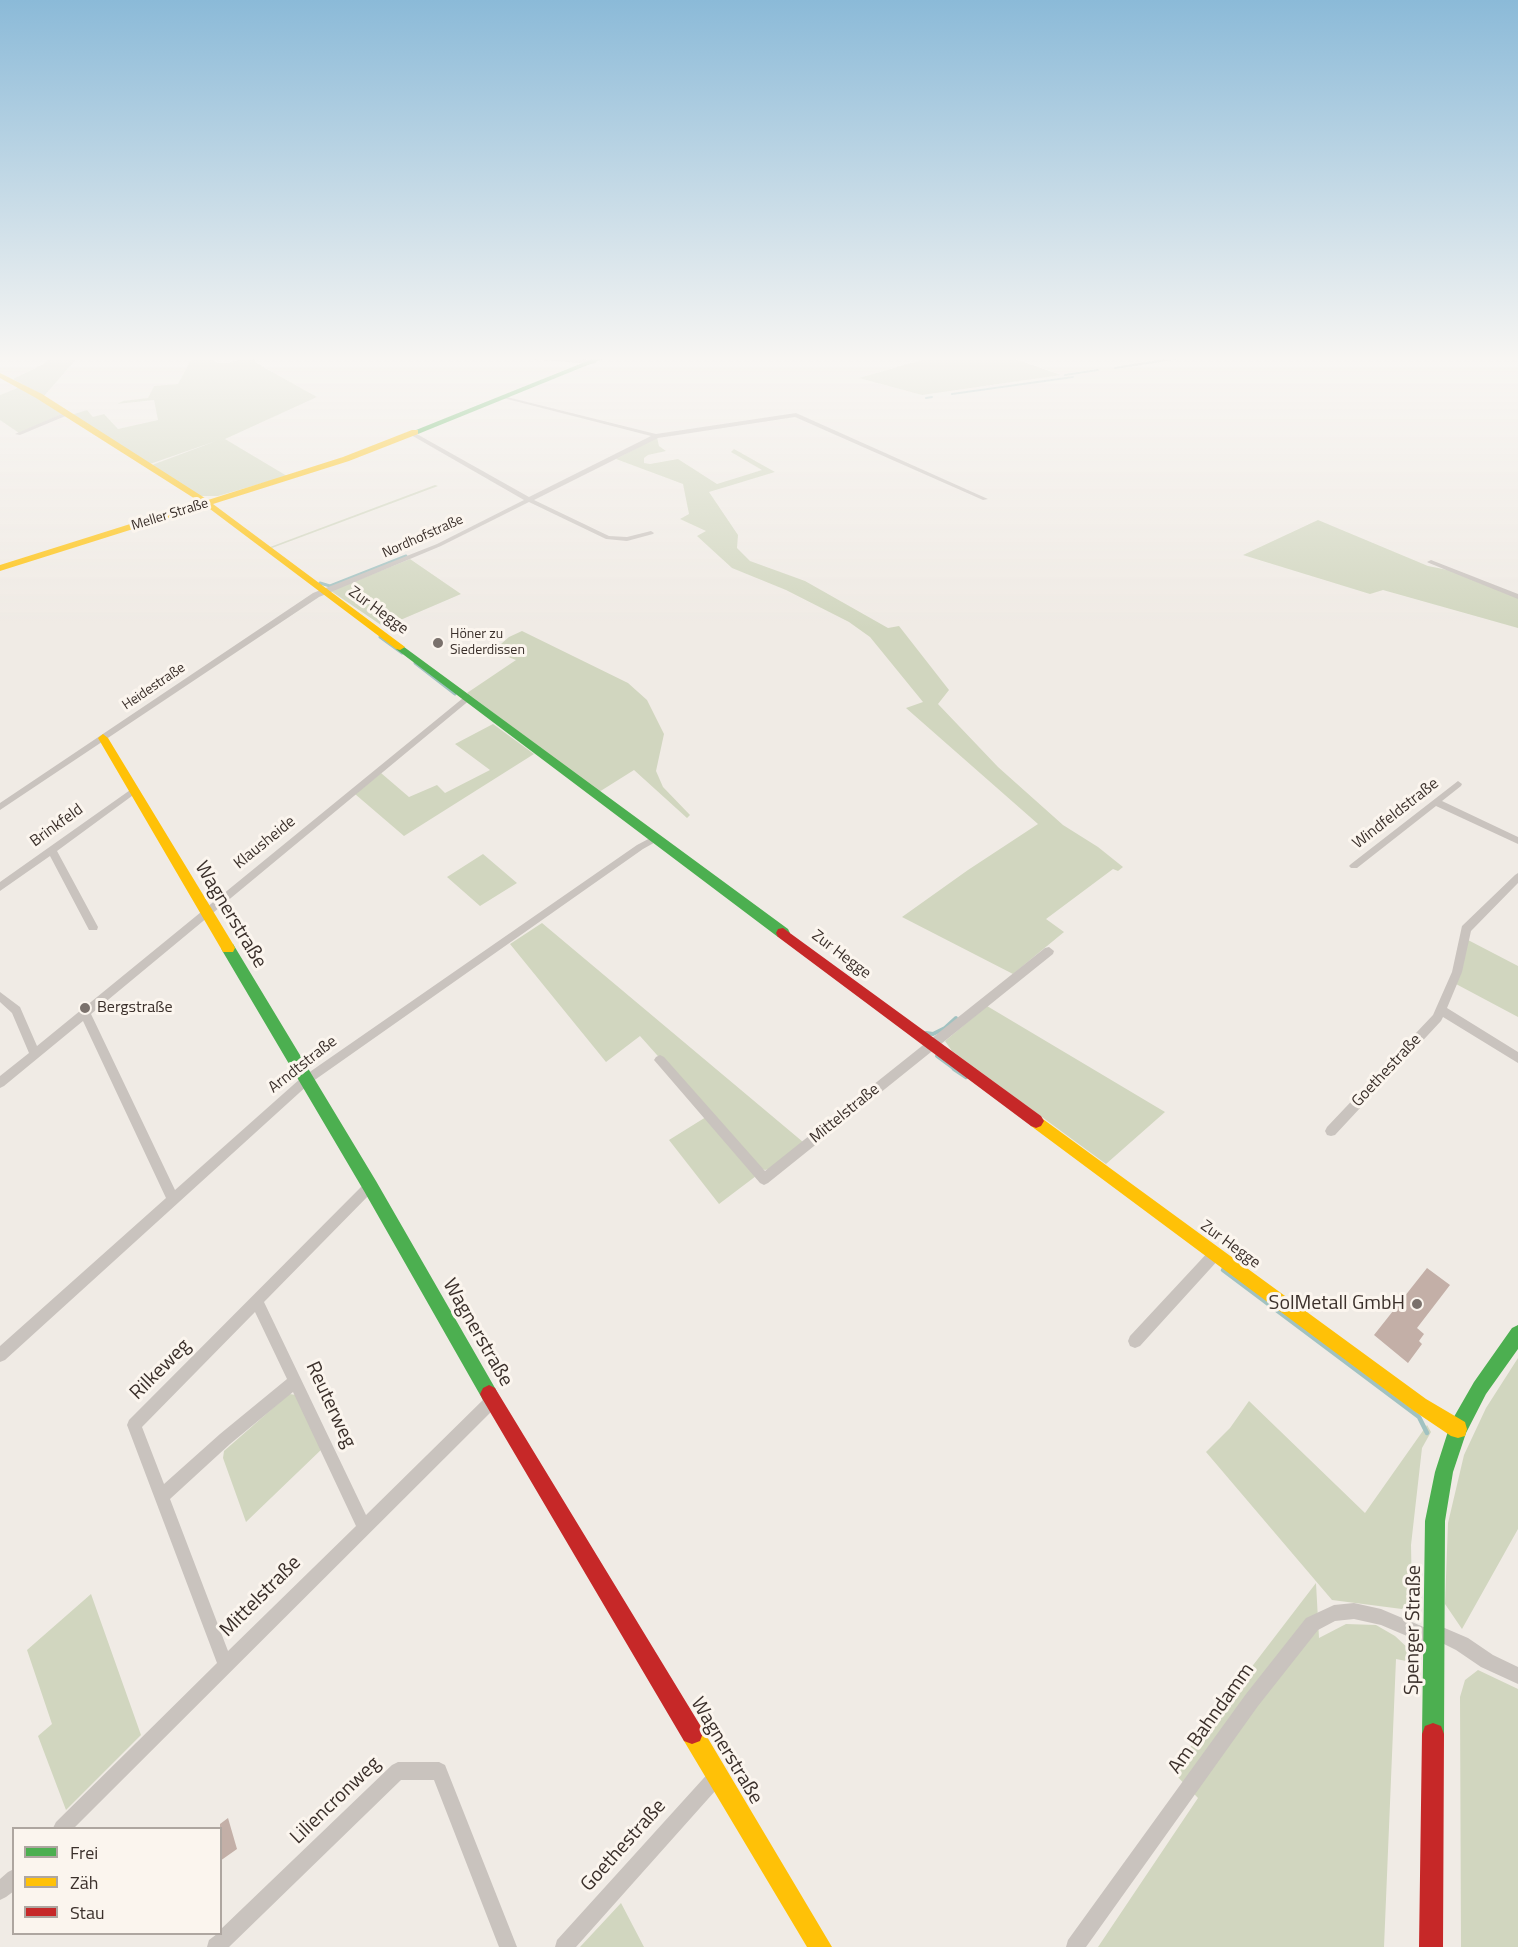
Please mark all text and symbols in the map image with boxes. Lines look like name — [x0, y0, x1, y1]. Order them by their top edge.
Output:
street label: Meller Straße — [130, 495, 210, 535]
street label: Nordhofstraße — [380, 512, 466, 562]
street label: Zur Hegge — [344, 583, 412, 639]
place label: Höner zu Siederdissen — [450, 627, 525, 660]
marker: Höner zu Siederdissen — [431, 636, 445, 650]
street label: Heidestraße — [119, 660, 189, 714]
street label: Windfeldstraße — [1349, 774, 1443, 854]
street label: Brinkfeld — [27, 800, 87, 852]
street label: Klausheide — [230, 812, 300, 874]
street label: Wagnerstraße — [189, 857, 271, 973]
street label: Zur Hegge — [808, 926, 874, 984]
place label: Bergstraße — [97, 998, 172, 1018]
marker: Bergstraße — [78, 1001, 92, 1015]
street label: Goethestraße — [1348, 1031, 1426, 1111]
street label: Arndtstraße — [265, 1032, 341, 1098]
street label: Mittelstraße — [806, 1080, 884, 1148]
street label: Zur Hegge — [1196, 1217, 1264, 1273]
street label: Wagnerstraße — [437, 1275, 517, 1391]
place label: SolMetall GmbH — [1269, 1292, 1405, 1316]
marker: SolMetall GmbH — [1410, 1297, 1424, 1311]
street label: Rilkeweg — [126, 1335, 196, 1405]
street label: Reuterweg — [300, 1358, 360, 1452]
street label: Mittelstraße — [215, 1551, 307, 1643]
street label: Spenger Straße — [1401, 1565, 1427, 1695]
street label: Am Bahndamm — [1164, 1659, 1260, 1779]
street label: Wagnerstraße — [685, 1693, 767, 1809]
street label: Liliencronweg — [286, 1752, 386, 1850]
street label: Goethestraße — [576, 1795, 672, 1897]
legend — [12, 1827, 222, 1935]
text: Frei — [70, 1839, 98, 1866]
text: Zäh — [70, 1869, 98, 1896]
text: Stau — [70, 1899, 105, 1926]

